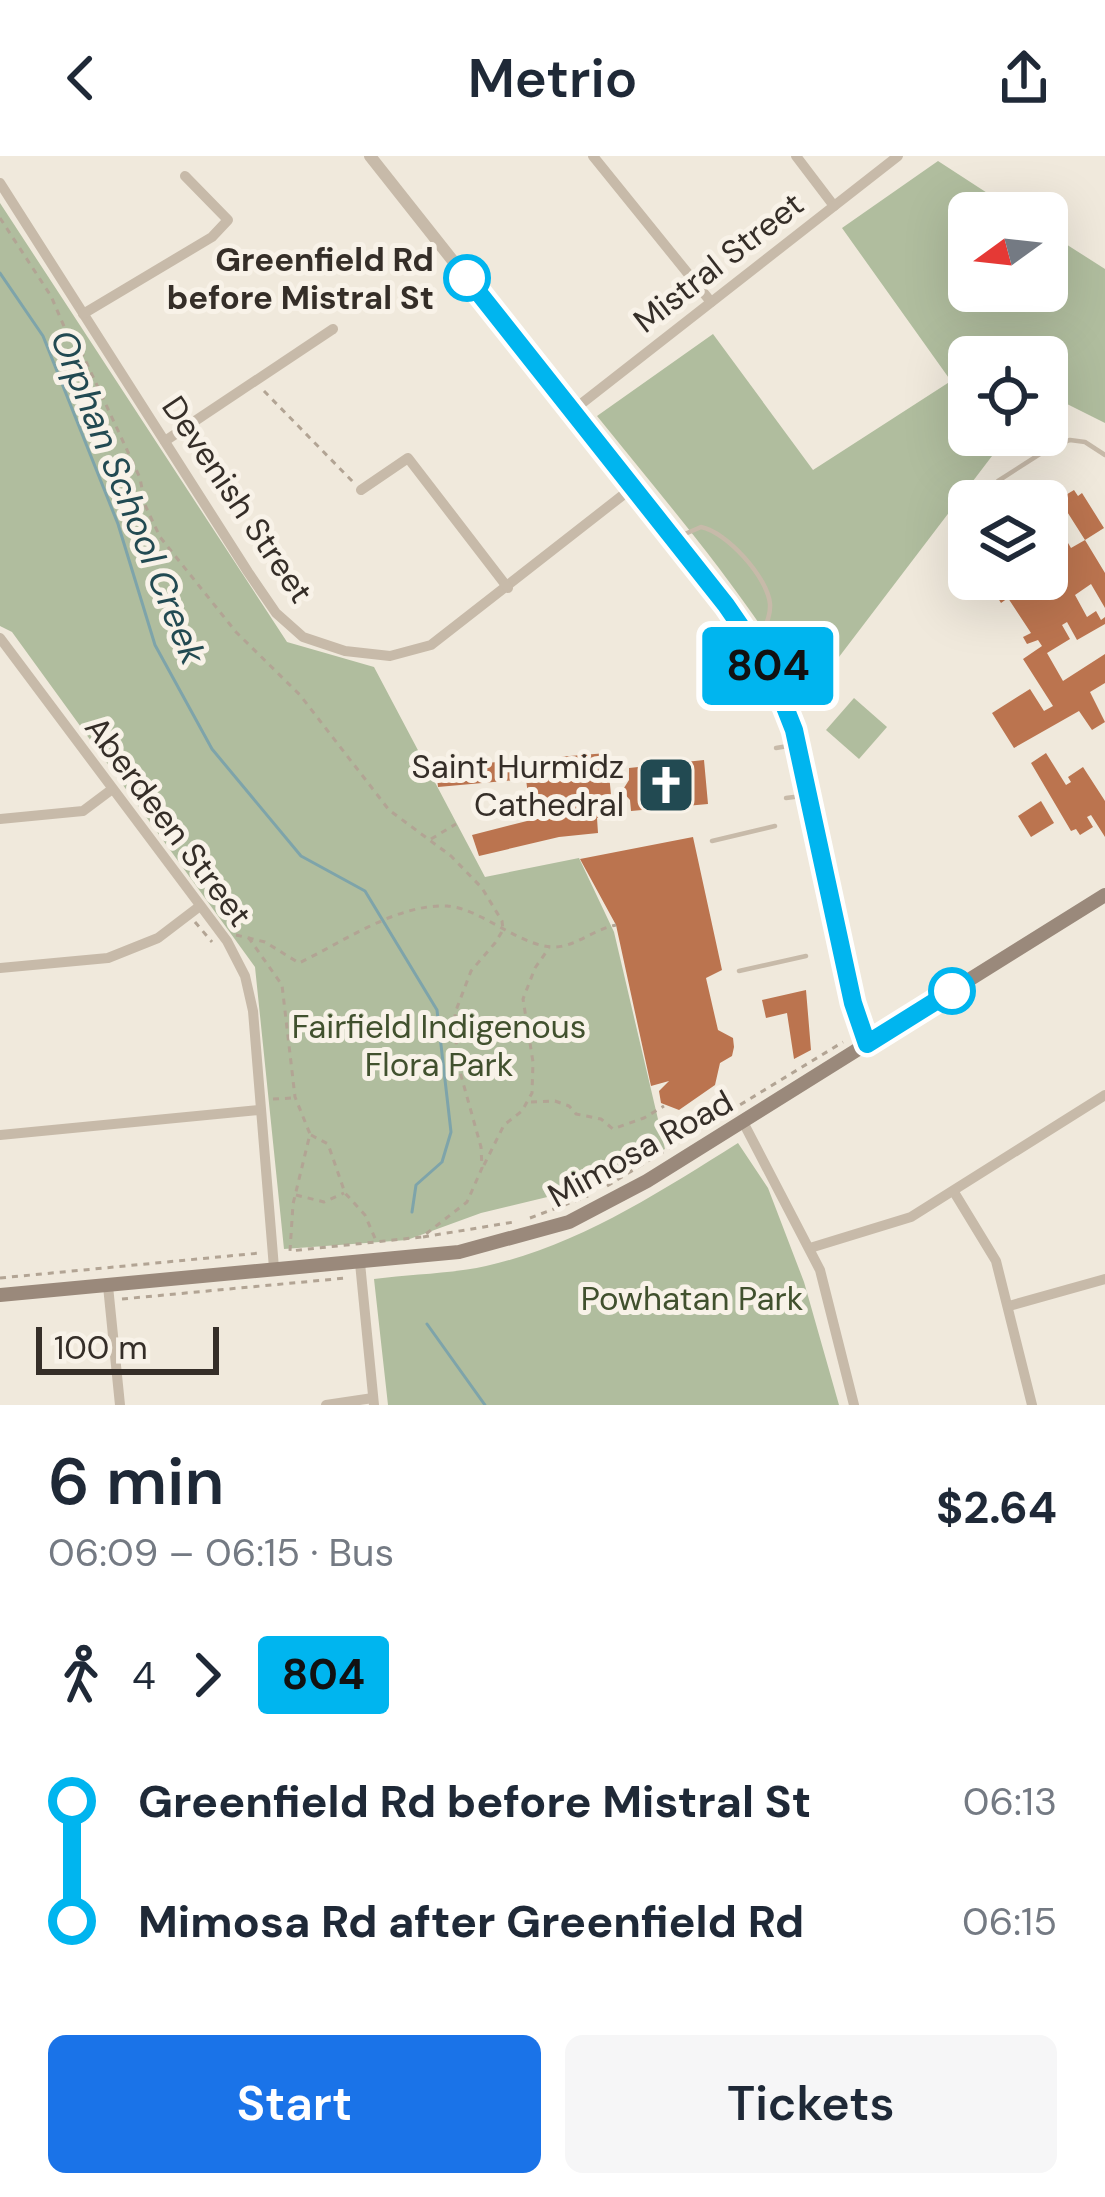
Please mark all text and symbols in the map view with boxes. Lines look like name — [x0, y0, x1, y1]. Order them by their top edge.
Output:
text: Metrio — [468, 43, 637, 114]
icon: back — [48, 45, 114, 111]
icon: share — [991, 45, 1057, 111]
street label: Mistral Street — [625, 183, 812, 342]
north arrow — [948, 192, 1068, 312]
map controls — [948, 192, 1068, 600]
place label: Greenfield Rd before Mistral St — [167, 238, 434, 319]
marker: Greenfield Rd before Mistral St — [445, 256, 489, 300]
water label: Orphan School Creek — [40, 323, 217, 672]
button: locate — [948, 336, 1068, 456]
street label: Devenish Street — [152, 387, 323, 611]
button: layers — [948, 480, 1068, 600]
line badge: 804 — [699, 627, 837, 705]
text: 804 — [726, 638, 810, 693]
street label: Aberdeen Street — [76, 708, 262, 935]
place label: Saint Hurmidz Cathedral — [412, 745, 624, 826]
church icon: Saint Hurmidz Cathedral — [635, 754, 697, 816]
unlabelled marker — [930, 969, 974, 1013]
park label: Fairfield Indigenous Flora Park — [292, 1005, 586, 1086]
street label: Mimosa Road — [540, 1080, 740, 1217]
park label: Powhatan Park — [581, 1277, 804, 1320]
scale bar — [36, 1321, 219, 1374]
text: 100 m — [54, 1326, 148, 1369]
text: 6 min — [48, 1439, 224, 1524]
text: $2.64 — [936, 1478, 1057, 1537]
text: 06:09 – 06:15 · Bus — [48, 1527, 394, 1578]
icon: walk — [48, 1642, 114, 1708]
icon: forward — [174, 1642, 240, 1708]
text: 804 — [282, 1647, 365, 1702]
text: 4 — [132, 1650, 156, 1701]
text: Greenfield Rd before Mistral St — [138, 1772, 811, 1831]
text: 06:13 — [963, 1776, 1057, 1827]
text: Mimosa Rd after Greenfield Rd — [138, 1892, 804, 1951]
text: 06:15 — [962, 1896, 1057, 1947]
button: Start — [48, 2035, 541, 2173]
button: Tickets — [565, 2035, 1057, 2173]

